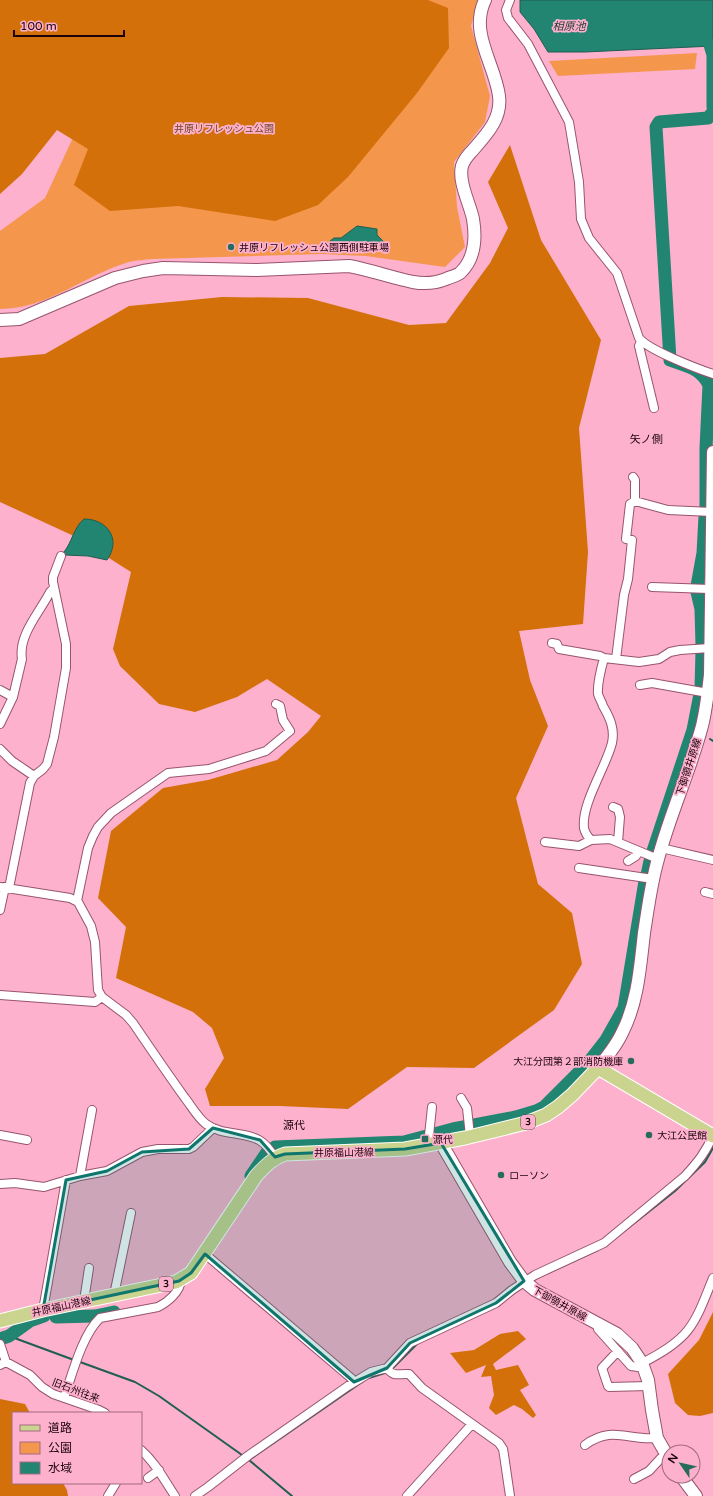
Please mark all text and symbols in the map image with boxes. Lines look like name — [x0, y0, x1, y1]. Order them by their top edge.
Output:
scale bar — [14, 12, 124, 38]
text: 100 m — [20, 19, 57, 33]
water label: 相原池 — [553, 20, 586, 33]
park label: 井原リフレッシュ公園 — [174, 123, 274, 135]
marker: 井原リフレッシュ公園西側駐車場 — [226, 242, 236, 252]
place label: 井原リフレッシュ公園西側駐車場 — [239, 242, 389, 254]
district label: 矢ノ側 — [630, 433, 663, 446]
street label: 下御領井原線 — [674, 737, 704, 798]
place label: 大江分団第２部消防機庫 — [513, 1056, 623, 1068]
marker: 大江分団第２部消防機庫 — [626, 1056, 636, 1066]
road number: 3 — [521, 1115, 535, 1129]
district label: 源代 — [283, 1119, 305, 1132]
marker: 大江公民館 — [644, 1130, 654, 1140]
place label: 大江公民館 — [657, 1130, 707, 1142]
marker: 源代 — [420, 1134, 430, 1144]
place label: 源代 — [433, 1134, 453, 1146]
street label: 井原福山港線 — [314, 1146, 374, 1160]
marker: ローソン — [496, 1170, 506, 1180]
place label: ローソン — [509, 1170, 549, 1182]
road number: 3 — [159, 1277, 173, 1291]
street label: 下御領井原線 — [530, 1284, 589, 1324]
street label: 井原福山港線 — [31, 1295, 92, 1319]
street label: 旧石州往来 — [50, 1376, 101, 1405]
legend — [12, 1412, 142, 1484]
text: 道路 — [48, 1421, 72, 1435]
text: 公園 — [48, 1441, 72, 1455]
north arrow — [661, 1444, 701, 1484]
text: N — [665, 1451, 681, 1466]
text: 水域 — [48, 1461, 72, 1475]

